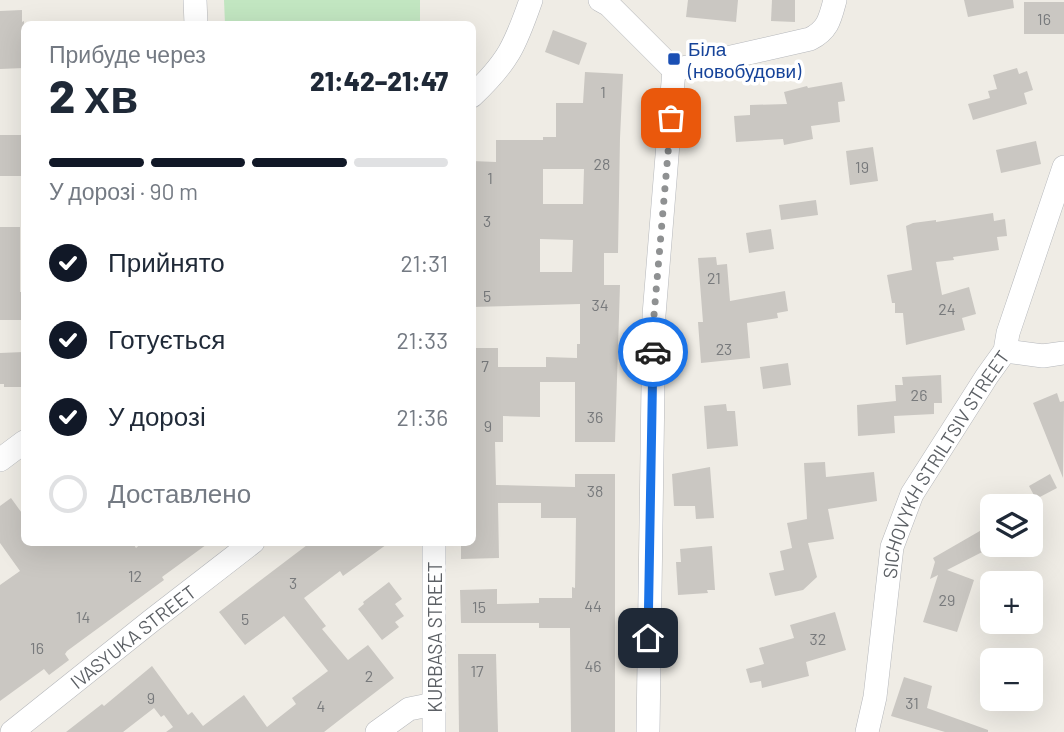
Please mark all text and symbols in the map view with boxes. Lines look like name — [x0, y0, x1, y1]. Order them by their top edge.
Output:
house number: 16 — [1037, 9, 1051, 28]
place label: Біла (новобудови) — [687, 37, 802, 82]
text: Прибуде через — [49, 40, 206, 68]
marker: Біла (новобудови) — [666, 51, 682, 67]
text: 21:42–21:47 — [310, 65, 448, 96]
text: 2 хв — [49, 67, 138, 122]
house number: 1 — [600, 82, 606, 101]
pin — [641, 88, 701, 148]
icon: bag — [652, 99, 690, 137]
house number: 28 — [594, 154, 610, 173]
house number: 19 — [855, 157, 869, 176]
house number: 1 — [487, 168, 493, 187]
text: У дорозі · 90 m — [49, 177, 198, 205]
house number: 3 — [483, 211, 491, 230]
icon: check — [49, 244, 87, 282]
text: Прийнято — [108, 246, 225, 277]
text: 21:31 — [400, 249, 448, 277]
house number: 21 — [707, 268, 721, 287]
house number: 5 — [483, 286, 491, 305]
house number: 34 — [591, 295, 609, 314]
house number: 24 — [938, 299, 956, 318]
courier — [618, 317, 688, 387]
icon: check — [49, 321, 87, 359]
text: Готується — [108, 323, 225, 354]
text: 21:33 — [396, 326, 448, 354]
icon: car — [634, 333, 672, 371]
house number: 23 — [716, 339, 732, 358]
street label: SICHOVYKH STRILTSIV STREET — [877, 345, 1014, 580]
house number: 7 — [481, 356, 489, 375]
house number: 26 — [911, 385, 927, 404]
icon: check — [49, 398, 87, 436]
text: У дорозі — [108, 400, 206, 431]
text: 21:36 — [396, 403, 448, 431]
house number: 36 — [587, 407, 603, 426]
house number: 9 — [484, 416, 492, 435]
text: Доставлено — [108, 477, 251, 508]
house number: 38 — [587, 481, 603, 500]
map controls — [980, 494, 1043, 711]
button: layers — [980, 494, 1043, 557]
street label: KURBASA STREET — [423, 561, 446, 713]
house number: 12 — [128, 566, 142, 585]
button: + — [980, 571, 1043, 634]
house number: 3 — [289, 573, 297, 592]
street label: IVASYUKA STREET — [65, 579, 200, 693]
house number: 29 — [939, 590, 955, 609]
house number: 44 — [584, 596, 602, 615]
house number: 15 — [472, 597, 486, 616]
house number: 14 — [76, 607, 90, 626]
pin — [618, 608, 678, 668]
house number: 5 — [241, 609, 249, 628]
icon: home — [629, 619, 667, 657]
house number: 32 — [810, 629, 826, 648]
house number: 16 — [30, 638, 44, 657]
button: − — [980, 648, 1043, 711]
house number: 46 — [584, 656, 602, 675]
house number: 17 — [470, 661, 484, 680]
house number: 2 — [365, 666, 373, 685]
house number: 9 — [147, 688, 155, 707]
house number: 31 — [905, 693, 919, 712]
house number: 4 — [317, 696, 325, 715]

